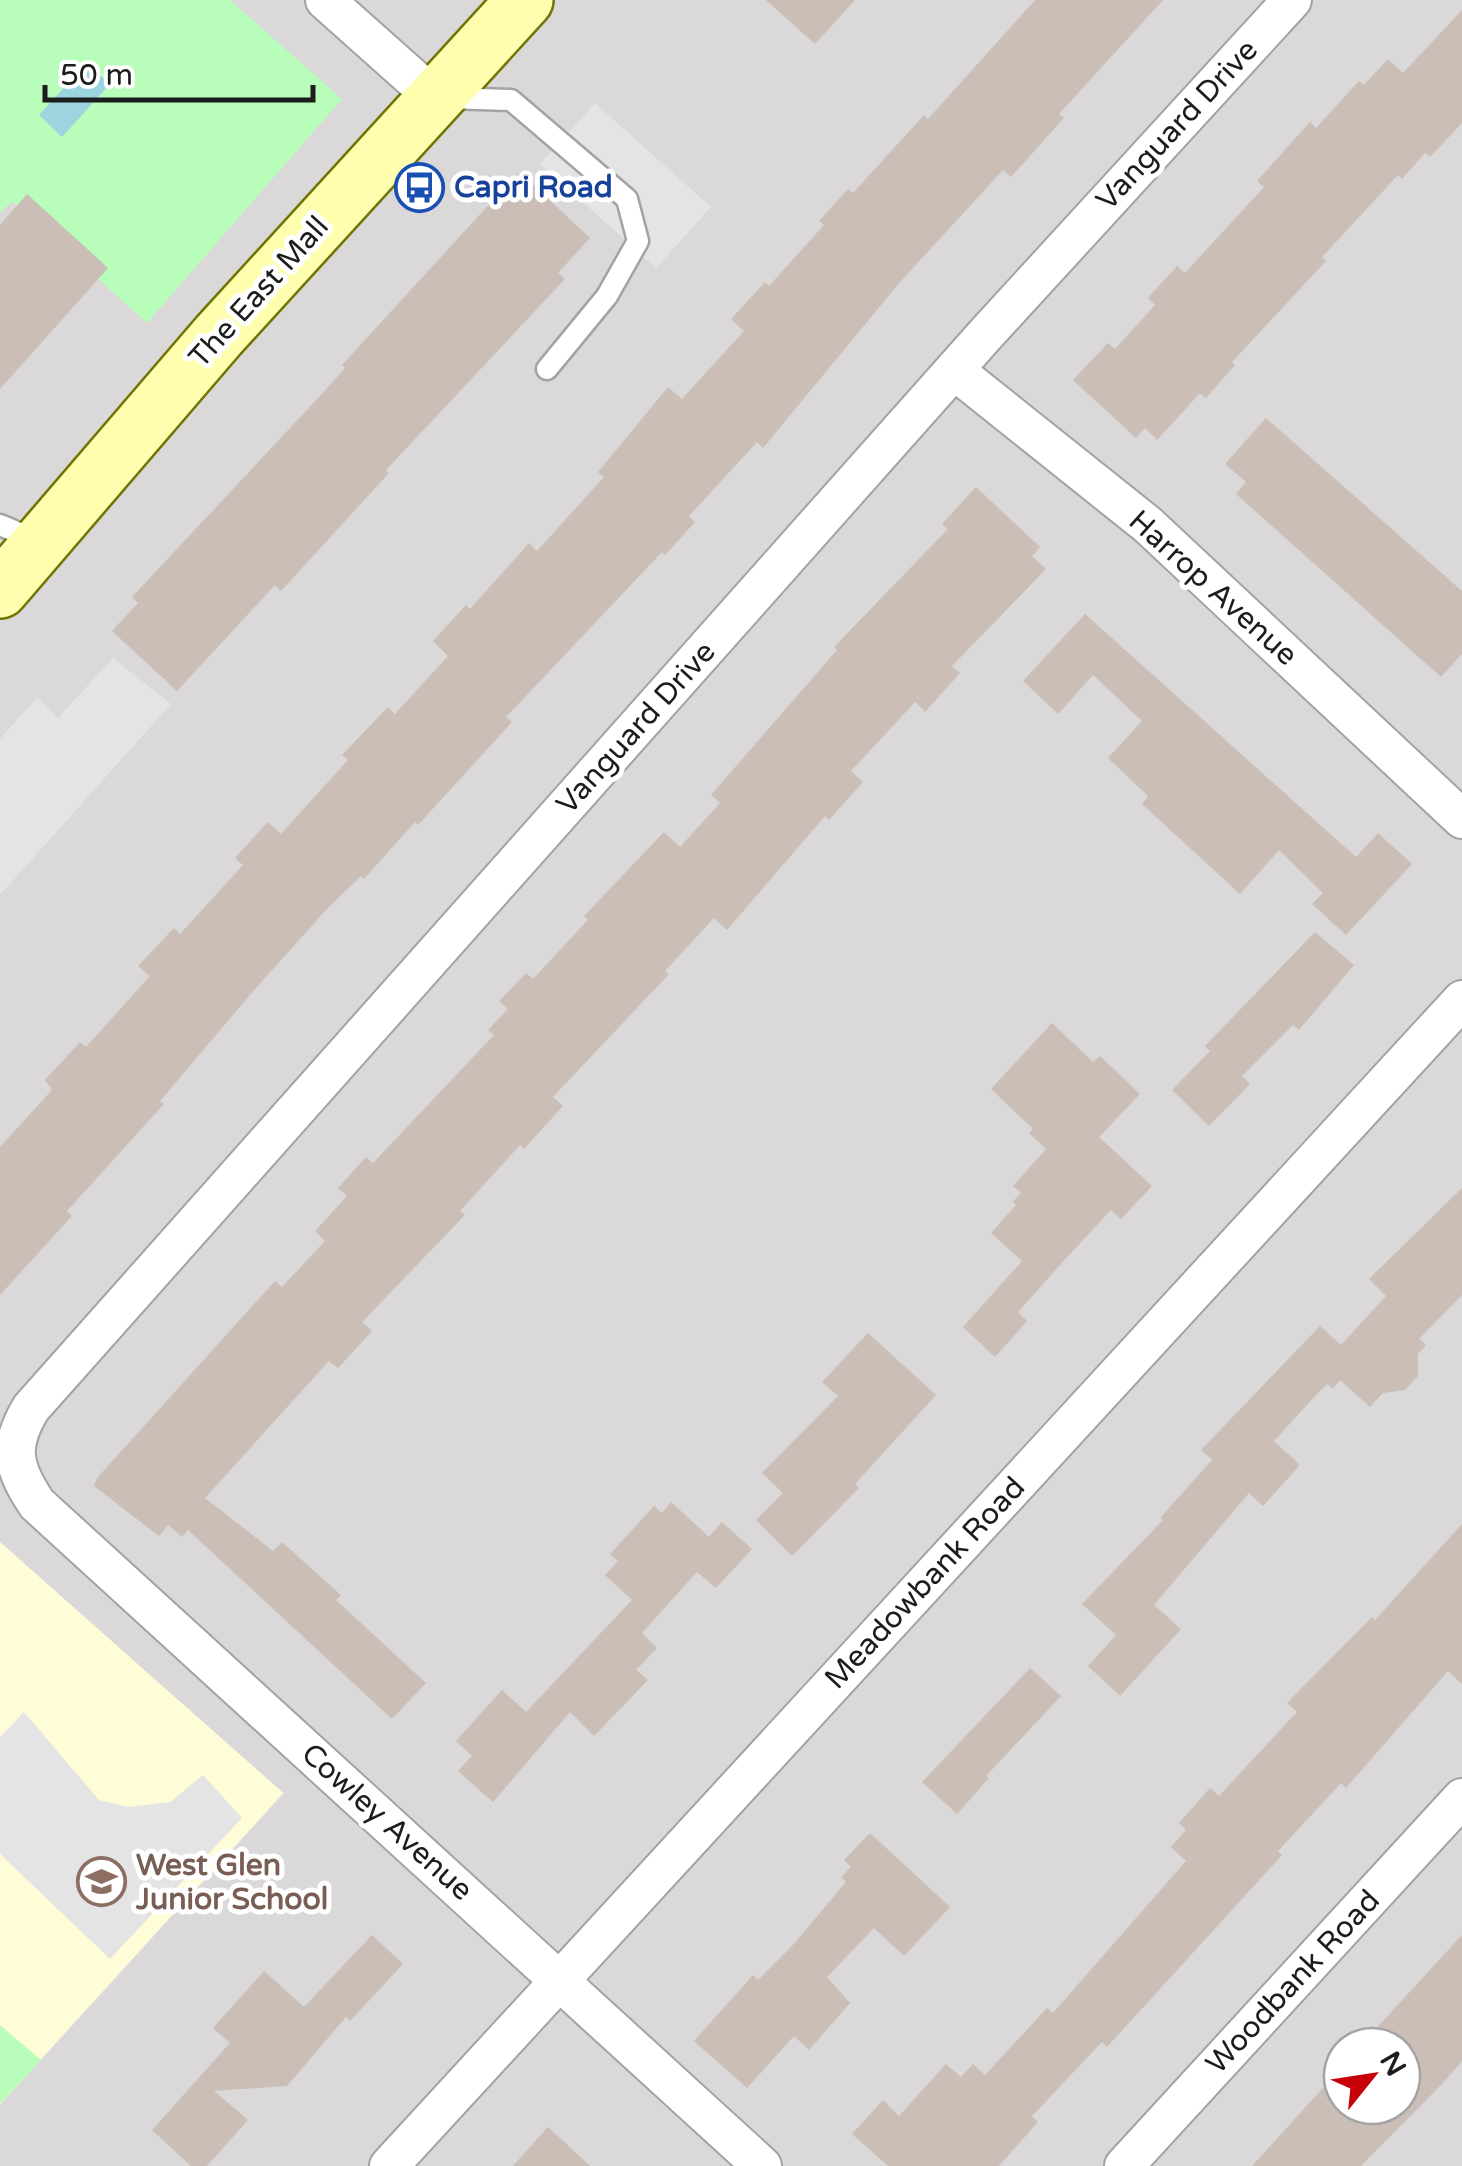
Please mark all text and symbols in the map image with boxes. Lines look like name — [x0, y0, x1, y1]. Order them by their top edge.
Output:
street label: Vanguard Drive — [1088, 32, 1266, 218]
scale bar — [45, 40, 312, 102]
text: 50 m — [60, 57, 133, 94]
bus stop icon: Capri Road — [393, 161, 445, 213]
place label: Capri Road — [454, 169, 613, 206]
street label: The East Mall — [181, 209, 337, 375]
street label: Harrop Avenue — [1121, 503, 1305, 673]
street label: Vanguard Drive — [549, 634, 723, 822]
street label: Meadowbank Road — [817, 1469, 1033, 1697]
street label: Cowley Avenue — [294, 1735, 480, 1909]
place label: West Glen Junior School — [135, 1847, 328, 1918]
school or university icon: West Glen Junior School — [75, 1856, 127, 1908]
street label: Woodbank Road — [1198, 1882, 1388, 2082]
north arrow — [1322, 2026, 1422, 2126]
text: N — [1372, 2046, 1413, 2082]

